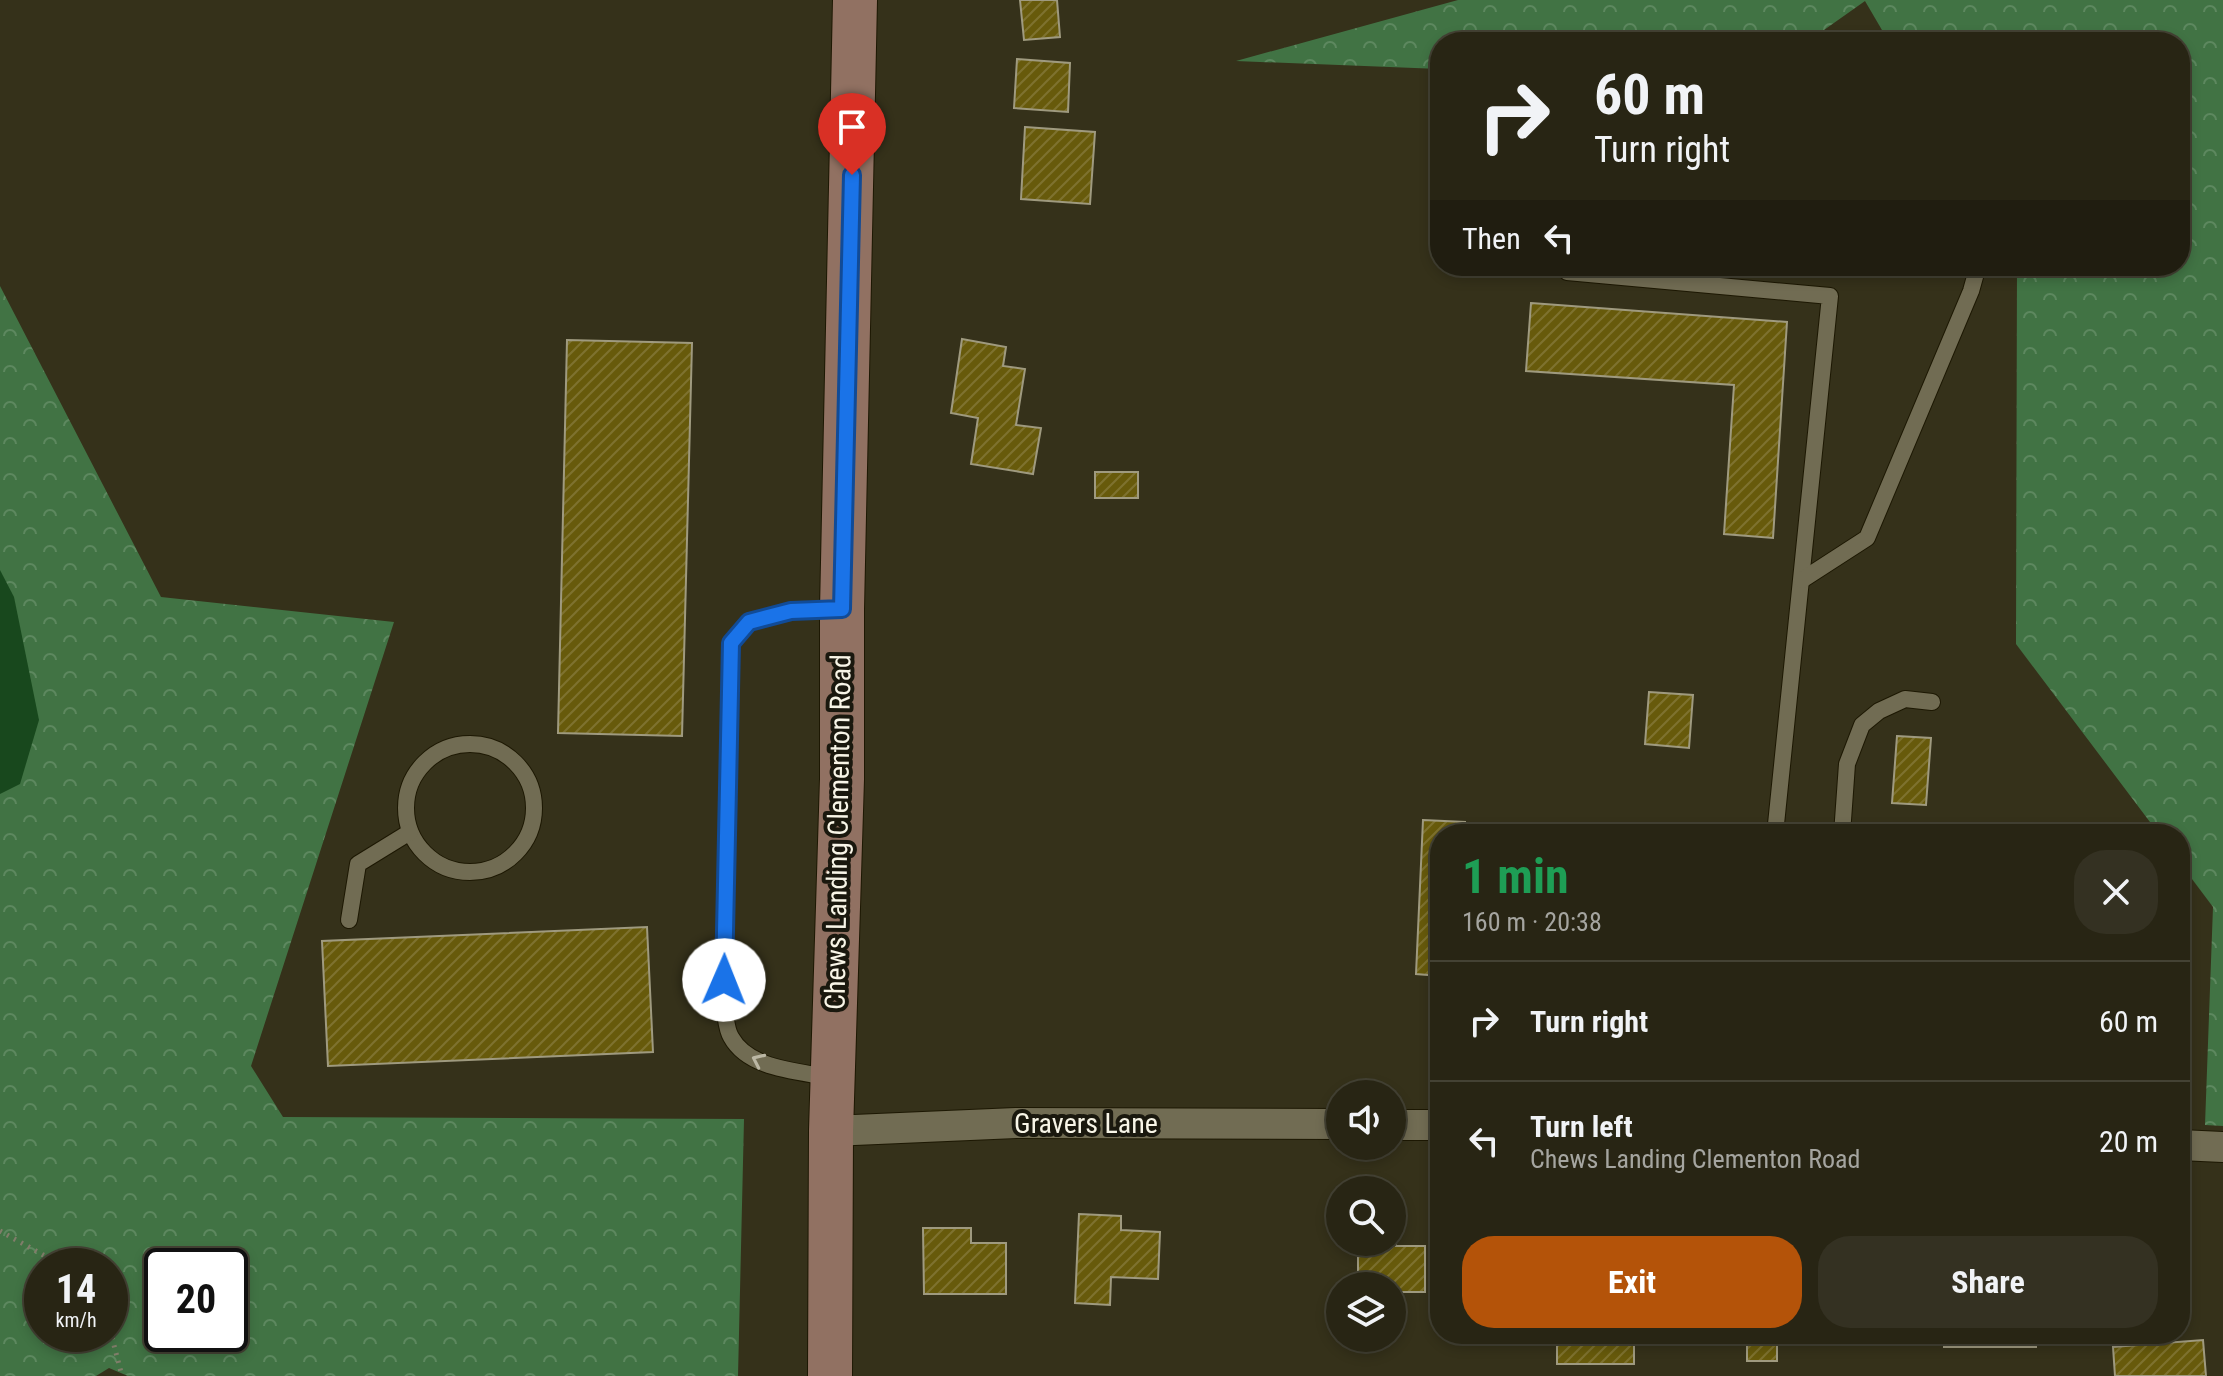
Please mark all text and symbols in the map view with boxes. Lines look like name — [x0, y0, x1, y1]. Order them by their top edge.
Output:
text: 60 m — [1594, 62, 1705, 128]
icon: right — [1462, 64, 1566, 168]
pin — [818, 93, 886, 175]
icon: arrive — [830, 105, 874, 149]
text: Turn right — [1594, 129, 1730, 171]
icon: left — [1537, 216, 1581, 260]
text: Then — [1462, 221, 1521, 256]
street label: Chews Landing Clementon Road — [818, 654, 858, 1010]
text: 1 min — [1462, 848, 1569, 905]
button: close — [2074, 850, 2158, 934]
text: 160 m · 20:38 — [1462, 907, 1602, 937]
position arrow — [682, 938, 766, 1022]
icon: right — [1462, 999, 1506, 1043]
text: Turn right — [1530, 1004, 1648, 1039]
text: 60 m — [2099, 1004, 2158, 1039]
one-way arrow — [752, 1054, 767, 1070]
map controls — [1326, 1080, 1406, 1352]
button: sound — [1326, 1080, 1406, 1160]
street label: Gravers Lane — [1014, 1107, 1158, 1140]
text: Turn left — [1530, 1109, 1633, 1144]
icon: left — [1462, 1119, 1506, 1163]
text: 20 m — [2099, 1124, 2158, 1159]
text: Chews Landing Clementon Road — [1530, 1144, 1860, 1174]
button: search — [1326, 1176, 1406, 1256]
button: Exit — [1462, 1236, 1802, 1328]
button: Share — [1818, 1236, 2158, 1328]
speed limit sign: 20 — [144, 1248, 248, 1352]
text: 14 — [56, 1266, 96, 1313]
button: layers — [1326, 1272, 1406, 1352]
text: km/h — [55, 1308, 97, 1332]

